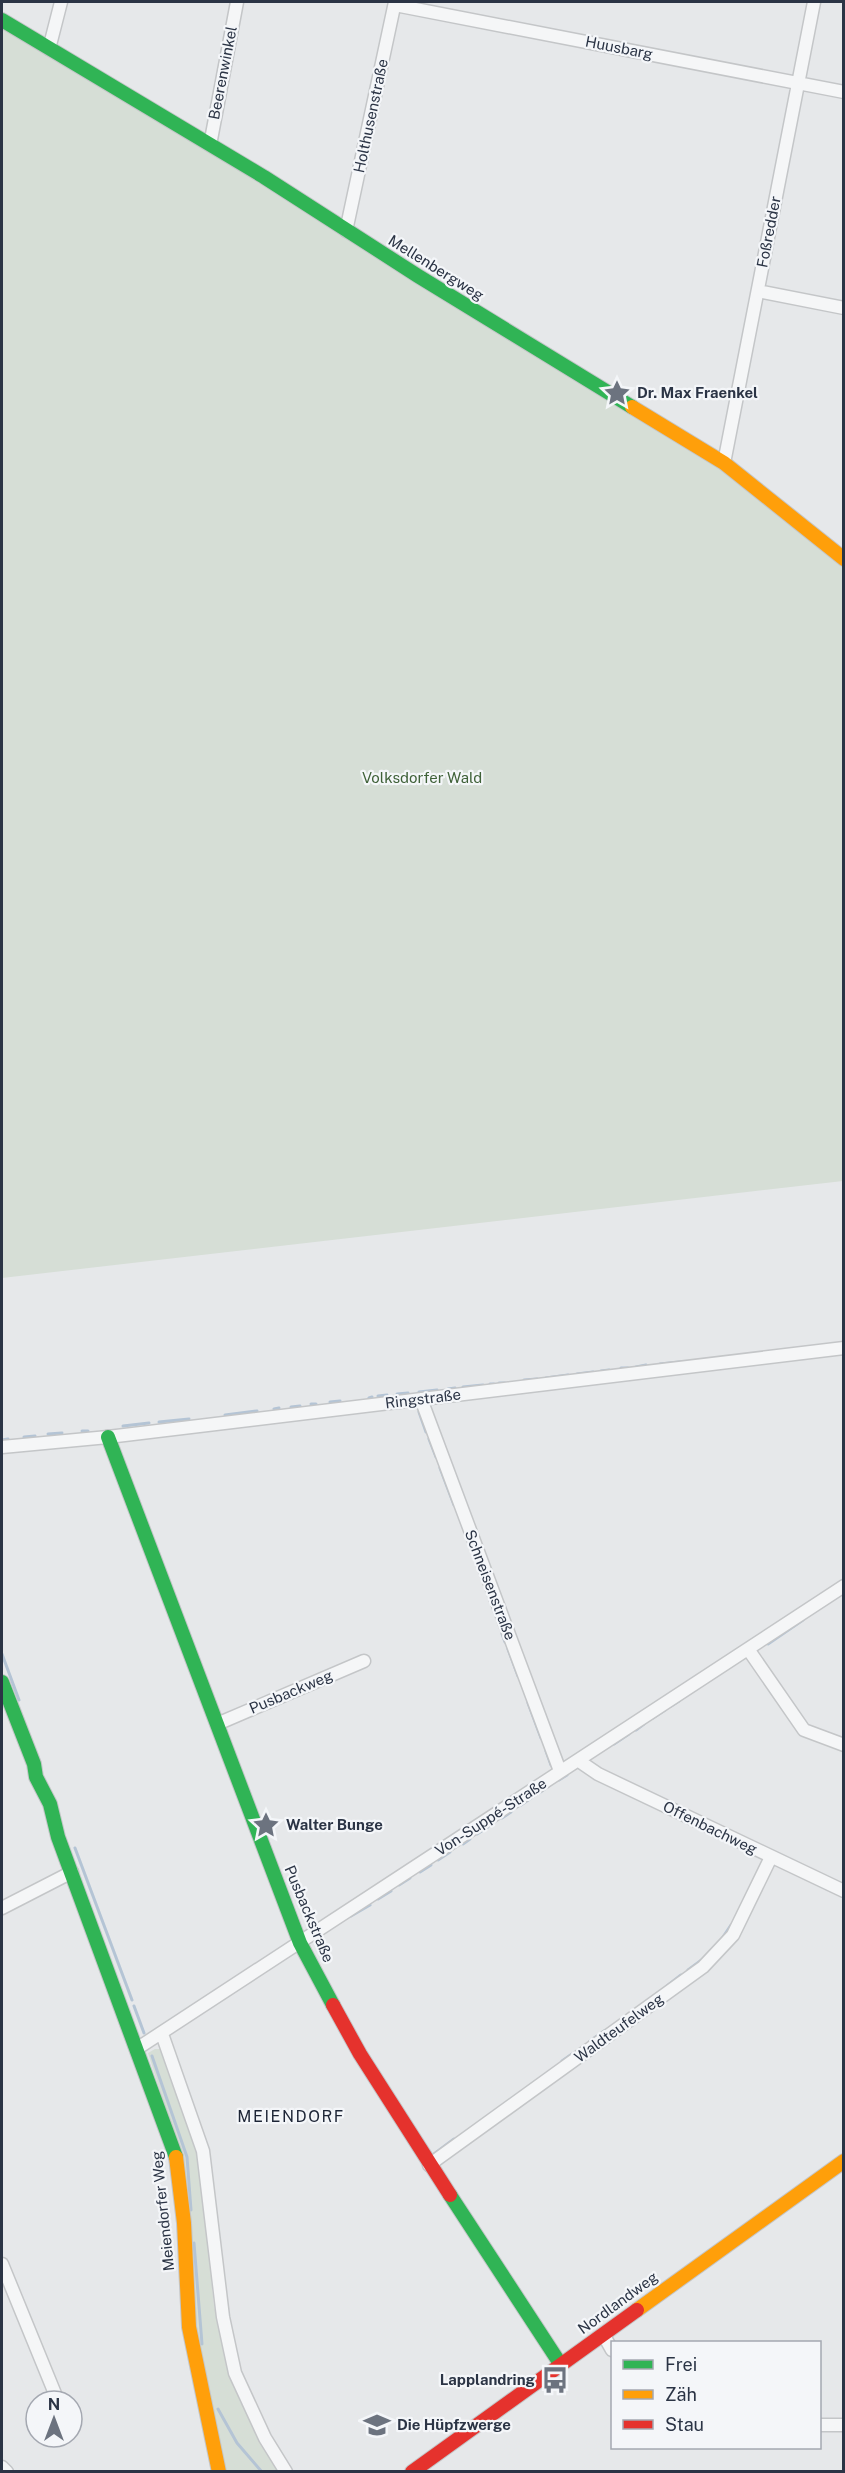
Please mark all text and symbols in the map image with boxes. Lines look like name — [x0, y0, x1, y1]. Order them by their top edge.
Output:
street label: Beerenwinkel — [205, 25, 240, 121]
street label: Huusbarg — [584, 33, 654, 62]
street label: Holthusenstraße — [350, 57, 391, 174]
street label: Foßredder — [753, 195, 784, 269]
street label: Mellenbergweg — [386, 231, 487, 304]
place icon: Dr. Max Fraenkel — [602, 378, 632, 408]
place label: Dr. Max Fraenkel — [637, 384, 758, 401]
park label: Volksdorfer Wald — [362, 769, 482, 786]
street label: Ringstraße — [384, 1385, 462, 1412]
street label: Schneisenstraße — [462, 1527, 519, 1642]
street label: Pusbackweg — [247, 1666, 335, 1717]
street label: Von-Suppé-Straße — [432, 1774, 550, 1859]
street label: Offenbachweg — [660, 1797, 760, 1858]
place icon: Walter Bunge — [251, 1810, 281, 1840]
place label: Walter Bunge — [286, 1816, 383, 1833]
street label: Pusbackstraße — [281, 1863, 338, 1965]
street label: Waldteufelweg — [571, 1990, 666, 2066]
district label: MEIENDORF — [237, 2107, 345, 2126]
street label: Meiendorfer Weg — [148, 2150, 177, 2272]
street label: Nordlandweg — [575, 2268, 661, 2337]
legend — [611, 2341, 821, 2449]
text: Frei — [665, 2354, 697, 2375]
bus stop icon: Lapplandring — [540, 2365, 570, 2395]
place label: Lapplandring — [440, 2371, 536, 2388]
text: Zäh — [665, 2384, 697, 2405]
north arrow — [24, 2389, 84, 2449]
text: N — [48, 2395, 60, 2414]
school or university icon: Die Hüpfzwerge — [362, 2410, 392, 2440]
text: Stau — [665, 2414, 704, 2435]
place label: Die Hüpfzwerge — [397, 2416, 511, 2433]

